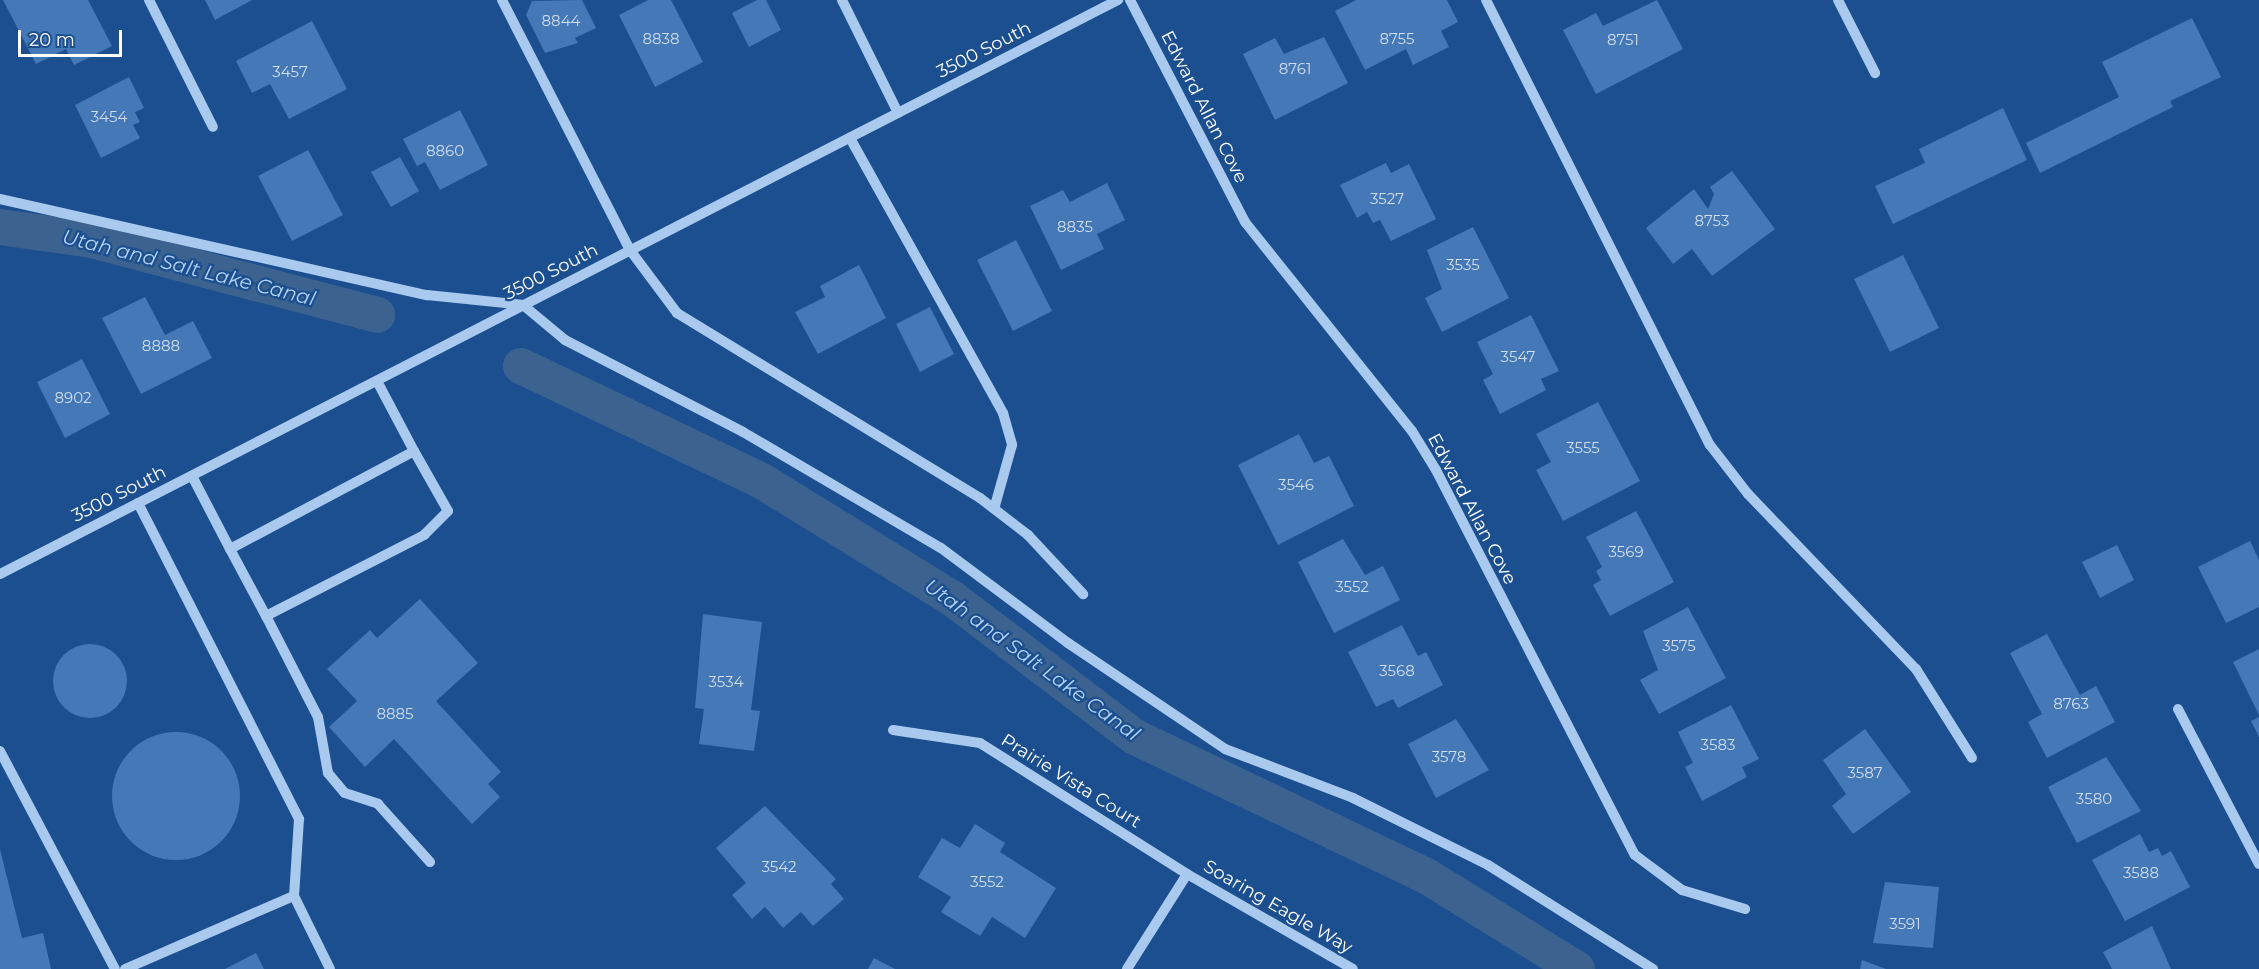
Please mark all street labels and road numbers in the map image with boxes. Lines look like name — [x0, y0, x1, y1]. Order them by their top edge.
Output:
street label: 3500 South — [933, 17, 1035, 83]
street label: Edward Allan Cove — [1156, 27, 1252, 187]
street label: 3500 South — [500, 239, 602, 305]
street label: Edward Allan Cove — [1423, 430, 1521, 588]
street label: 3500 South — [68, 461, 170, 527]
street label: Prairie Vista Court — [997, 729, 1145, 833]
street label: Soaring Eagle Way — [1200, 856, 1356, 958]

